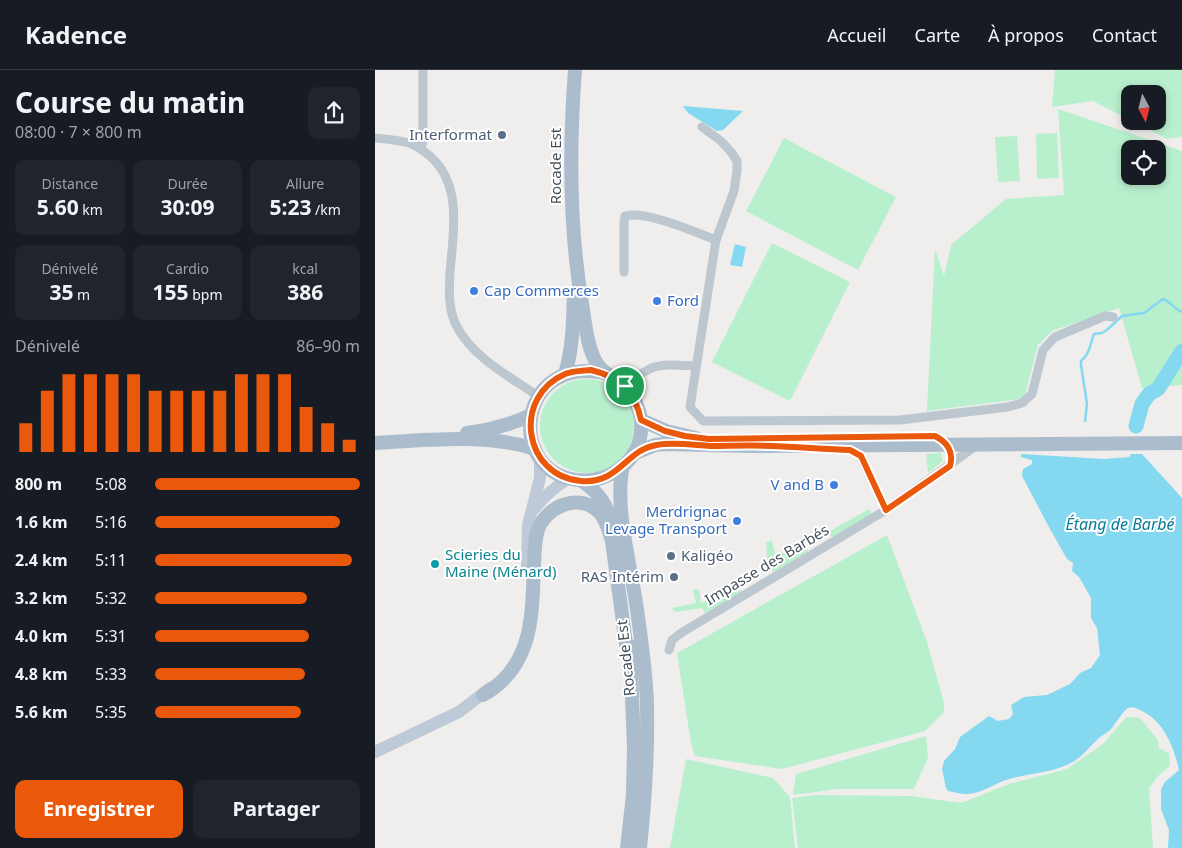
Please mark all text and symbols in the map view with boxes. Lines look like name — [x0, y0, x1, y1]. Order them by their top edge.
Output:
text: Kadence — [25, 18, 127, 51]
text: Accueil — [827, 23, 887, 47]
text: Carte — [915, 23, 960, 47]
text: À propos — [988, 23, 1064, 47]
text: Contact — [1092, 23, 1157, 47]
text: Course du matin — [15, 83, 245, 121]
north arrow — [1121, 85, 1166, 130]
map controls — [1121, 85, 1166, 185]
button: share — [308, 87, 360, 139]
text: 08:00 · 7 × 800 m — [15, 121, 142, 143]
place label: Interformat — [409, 124, 493, 144]
street label: Rocade Est — [545, 127, 565, 204]
marker: Interformat — [496, 129, 508, 141]
button: locate — [1121, 140, 1166, 185]
text: Distance — [41, 174, 98, 193]
text: Durée — [167, 174, 208, 193]
text: Allure — [286, 174, 324, 193]
text: 5.60 — [37, 193, 79, 221]
text: 30:09 — [161, 193, 214, 221]
text: 5:23 — [269, 193, 311, 221]
text: km — [79, 200, 103, 219]
text: /km — [311, 200, 341, 219]
text: Dénivelé — [41, 259, 98, 278]
text: Cardio — [166, 259, 209, 278]
text: kcal — [292, 259, 318, 278]
text: 35 — [49, 278, 73, 306]
text: 155 — [152, 278, 189, 306]
text: 386 — [287, 278, 323, 306]
place label: Cap Commerces — [484, 280, 599, 300]
text: m — [73, 285, 90, 304]
text: bpm — [189, 285, 222, 304]
marker: Cap Commerces — [468, 285, 480, 297]
place label: Ford — [667, 290, 699, 310]
marker: Ford — [651, 295, 663, 307]
text: Dénivelé — [15, 335, 80, 357]
text: 86–90 m — [296, 335, 360, 357]
pin — [604, 365, 646, 407]
icon: arrive — [611, 372, 639, 400]
text: 800 m — [15, 473, 62, 495]
text: 5:08 — [95, 473, 127, 495]
place label: V and B — [771, 474, 824, 494]
marker: V and B — [828, 479, 840, 491]
place label: Merdrignac Levage Transport — [605, 501, 728, 538]
text: 1.6 km — [15, 511, 67, 533]
text: 5:16 — [95, 511, 127, 533]
water label: Étang de Barbé — [1065, 513, 1175, 535]
marker: Merdrignac Levage Transport — [731, 515, 743, 527]
street label: Impasse des Barbés — [701, 519, 832, 609]
place label: Scieries du Maine (Ménard) — [445, 544, 556, 581]
place label: Kaligéo — [681, 545, 733, 565]
text: 2.4 km — [15, 549, 67, 571]
text: 5:11 — [95, 549, 127, 571]
marker: Kaligéo — [665, 550, 677, 562]
marker: Scieries du Maine (Ménard) — [429, 558, 441, 570]
place label: RAS Intérim — [581, 566, 664, 586]
marker: RAS Intérim — [668, 571, 680, 583]
text: 3.2 km — [15, 587, 67, 609]
text: 5:32 — [95, 587, 127, 609]
street label: Rocade Est — [611, 618, 639, 697]
text: 4.0 km — [15, 625, 67, 647]
text: 5:31 — [95, 625, 127, 647]
text: 4.8 km — [15, 663, 67, 685]
text: 5:33 — [95, 663, 127, 685]
text: 5.6 km — [15, 701, 67, 723]
text: 5:35 — [95, 701, 127, 723]
button: Enregistrer — [15, 780, 183, 838]
button: Partager — [193, 780, 360, 838]

